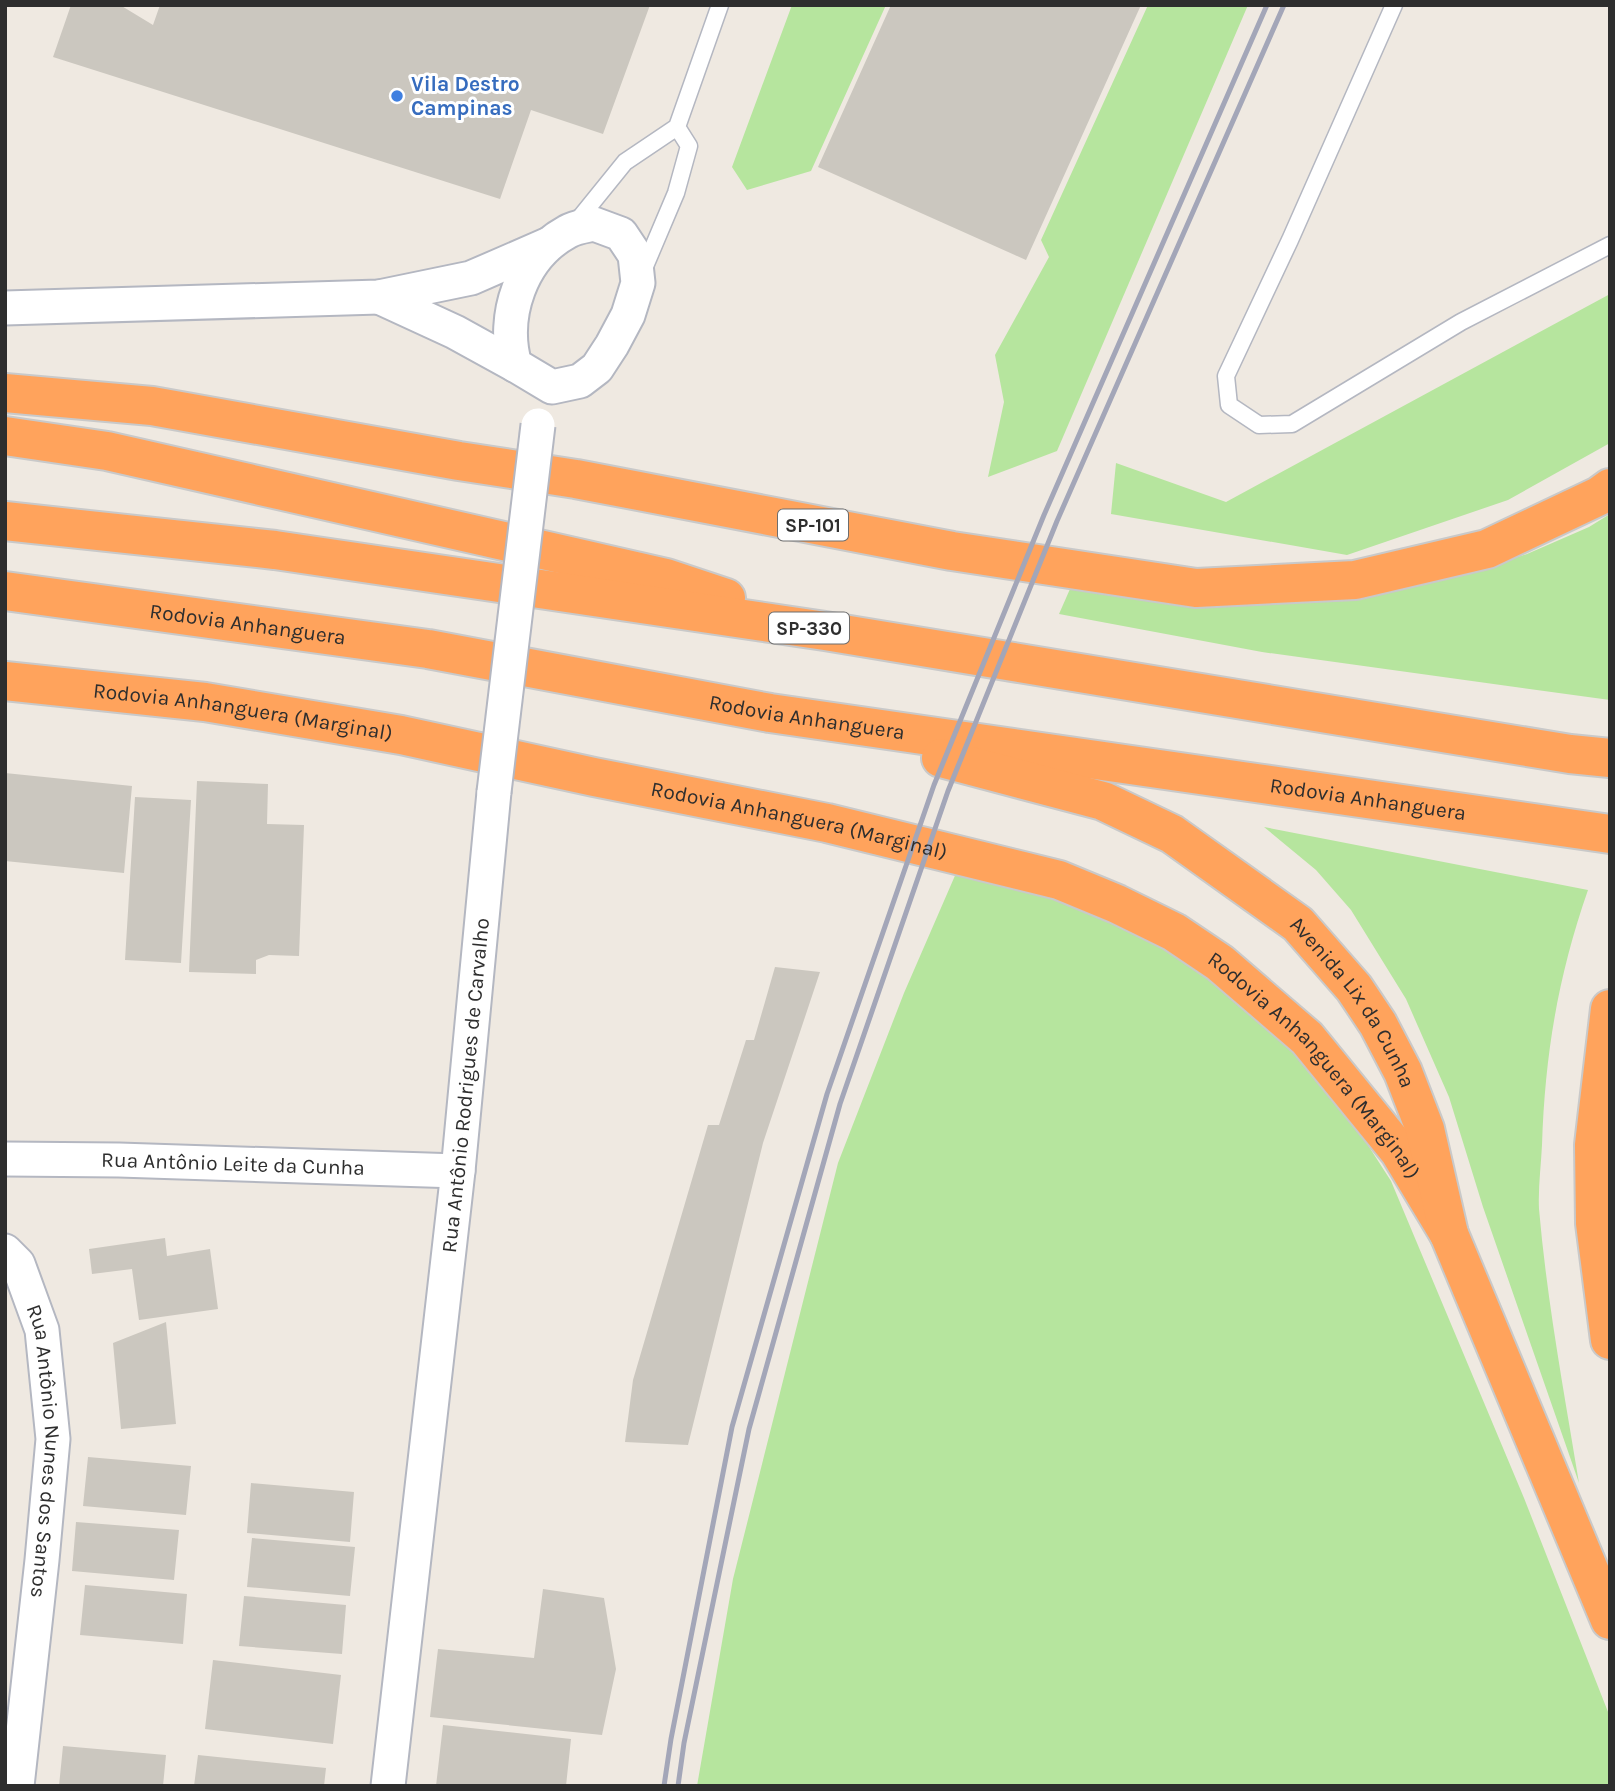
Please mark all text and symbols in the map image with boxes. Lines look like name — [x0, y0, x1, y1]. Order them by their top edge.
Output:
place label: Vila Destro Campinas — [411, 72, 520, 120]
marker: Vila Destro Campinas — [389, 88, 405, 104]
road number: SP-101 — [778, 510, 848, 540]
street label: Rodovia Anhanguera — [148, 599, 347, 650]
road number: SP-330 — [769, 612, 849, 643]
street label: Rodovia Anhanguera (Marginal) — [92, 678, 395, 745]
street label: Rodovia Anhanguera — [707, 690, 906, 744]
street label: Rodovia Anhanguera — [1268, 773, 1468, 825]
street label: Rodovia Anhanguera (Marginal) — [649, 777, 950, 864]
street label: Avenida Lix da Cunha — [1286, 911, 1420, 1091]
street label: Rua Antônio Rodrigues de Carvalho — [437, 917, 494, 1254]
street label: Rodovia Anhanguera (Marginal) — [1203, 946, 1425, 1183]
street label: Rua Antônio Leite da Cunha — [101, 1148, 365, 1180]
street label: Rua Antônio Nunes dos Santos — [22, 1301, 65, 1599]

